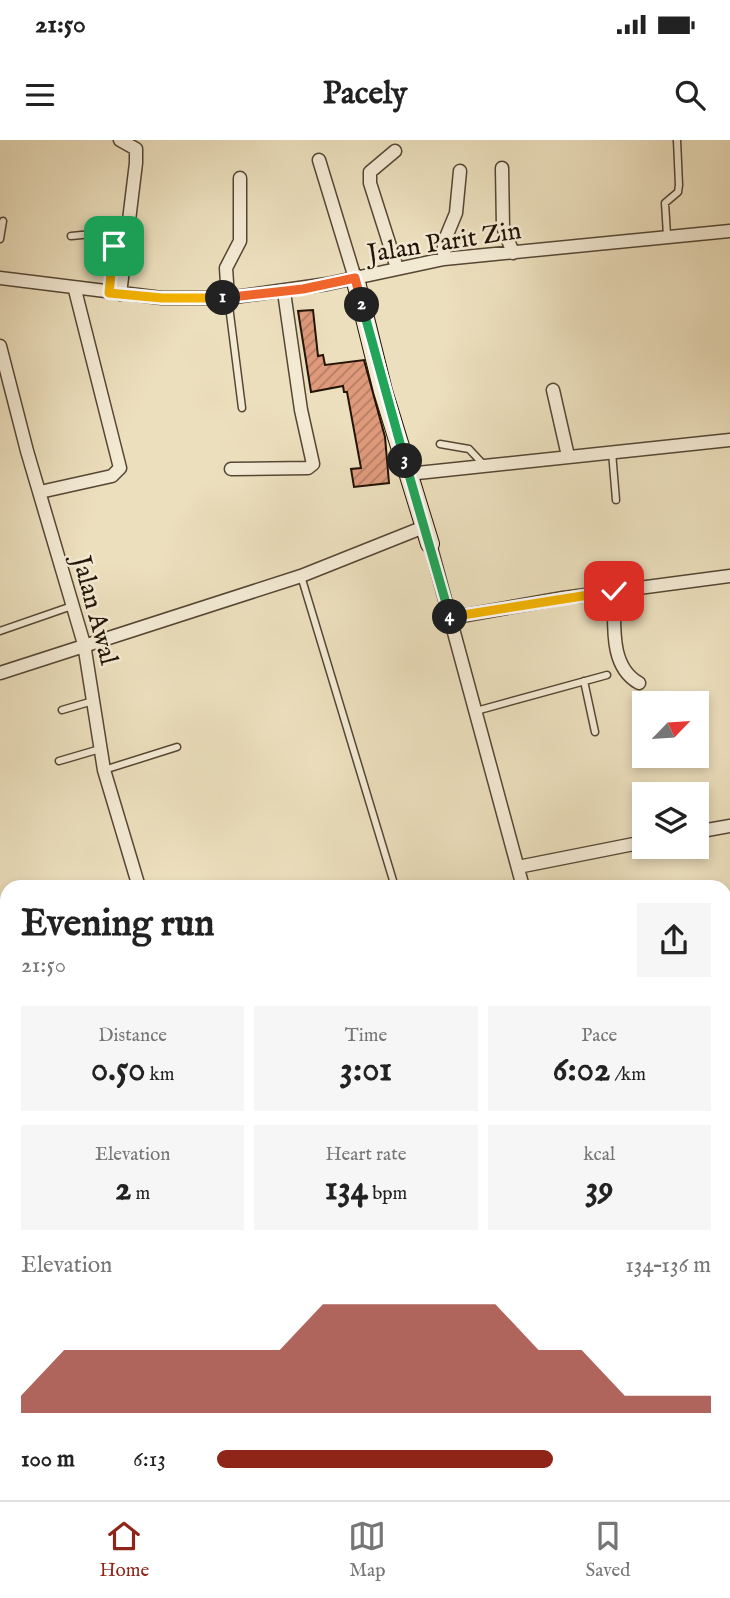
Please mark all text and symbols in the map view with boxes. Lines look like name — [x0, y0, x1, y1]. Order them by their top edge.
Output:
text: 21:50 — [35, 8, 86, 41]
text: Pacely — [323, 74, 407, 115]
icon: menu — [21, 76, 59, 114]
icon: search — [671, 76, 709, 114]
street label: Jalan Parit Zin — [362, 214, 524, 271]
pin — [84, 216, 144, 276]
icon: arrive — [95, 227, 133, 265]
pin: 1 — [206, 280, 241, 316]
text: 1 — [219, 285, 226, 309]
pin: 2 — [344, 288, 380, 322]
text: 2 — [357, 292, 366, 316]
pin: 3 — [388, 444, 422, 478]
text: 3 — [401, 448, 408, 472]
street label: Jalan Awal — [63, 549, 125, 669]
pin — [584, 561, 644, 621]
icon: check — [595, 572, 633, 610]
pin: 4 — [433, 600, 468, 634]
text: 4 — [445, 604, 454, 628]
north arrow — [632, 691, 709, 768]
map controls — [632, 691, 709, 859]
button: layers — [632, 782, 709, 859]
text: Evening run — [21, 901, 215, 949]
button: share — [637, 903, 711, 977]
text: 21:50 — [21, 951, 66, 980]
text: Distance — [98, 1024, 167, 1048]
text: Time — [345, 1024, 387, 1048]
text: Pace — [581, 1024, 617, 1048]
text: 0.50 — [91, 1048, 145, 1093]
text: 3:01 — [340, 1048, 392, 1093]
text: 6:02 — [553, 1048, 610, 1093]
text: km — [145, 1063, 174, 1087]
text: /km — [610, 1063, 646, 1087]
text: Elevation — [95, 1143, 170, 1167]
text: Heart rate — [325, 1143, 407, 1167]
text: kcal — [583, 1143, 615, 1167]
text: 2 — [115, 1167, 131, 1212]
text: 134 — [325, 1167, 368, 1212]
text: 39 — [585, 1167, 614, 1212]
text: m — [131, 1182, 150, 1206]
text: bpm — [368, 1182, 407, 1206]
text: Elevation — [21, 1251, 112, 1280]
text: 134–136 m — [625, 1251, 711, 1280]
text: 100 m — [21, 1445, 75, 1474]
text: 6:13 — [133, 1445, 166, 1474]
tab: Home — [100, 1517, 149, 1583]
tab: Map — [348, 1517, 386, 1583]
tab: Saved — [585, 1517, 630, 1583]

